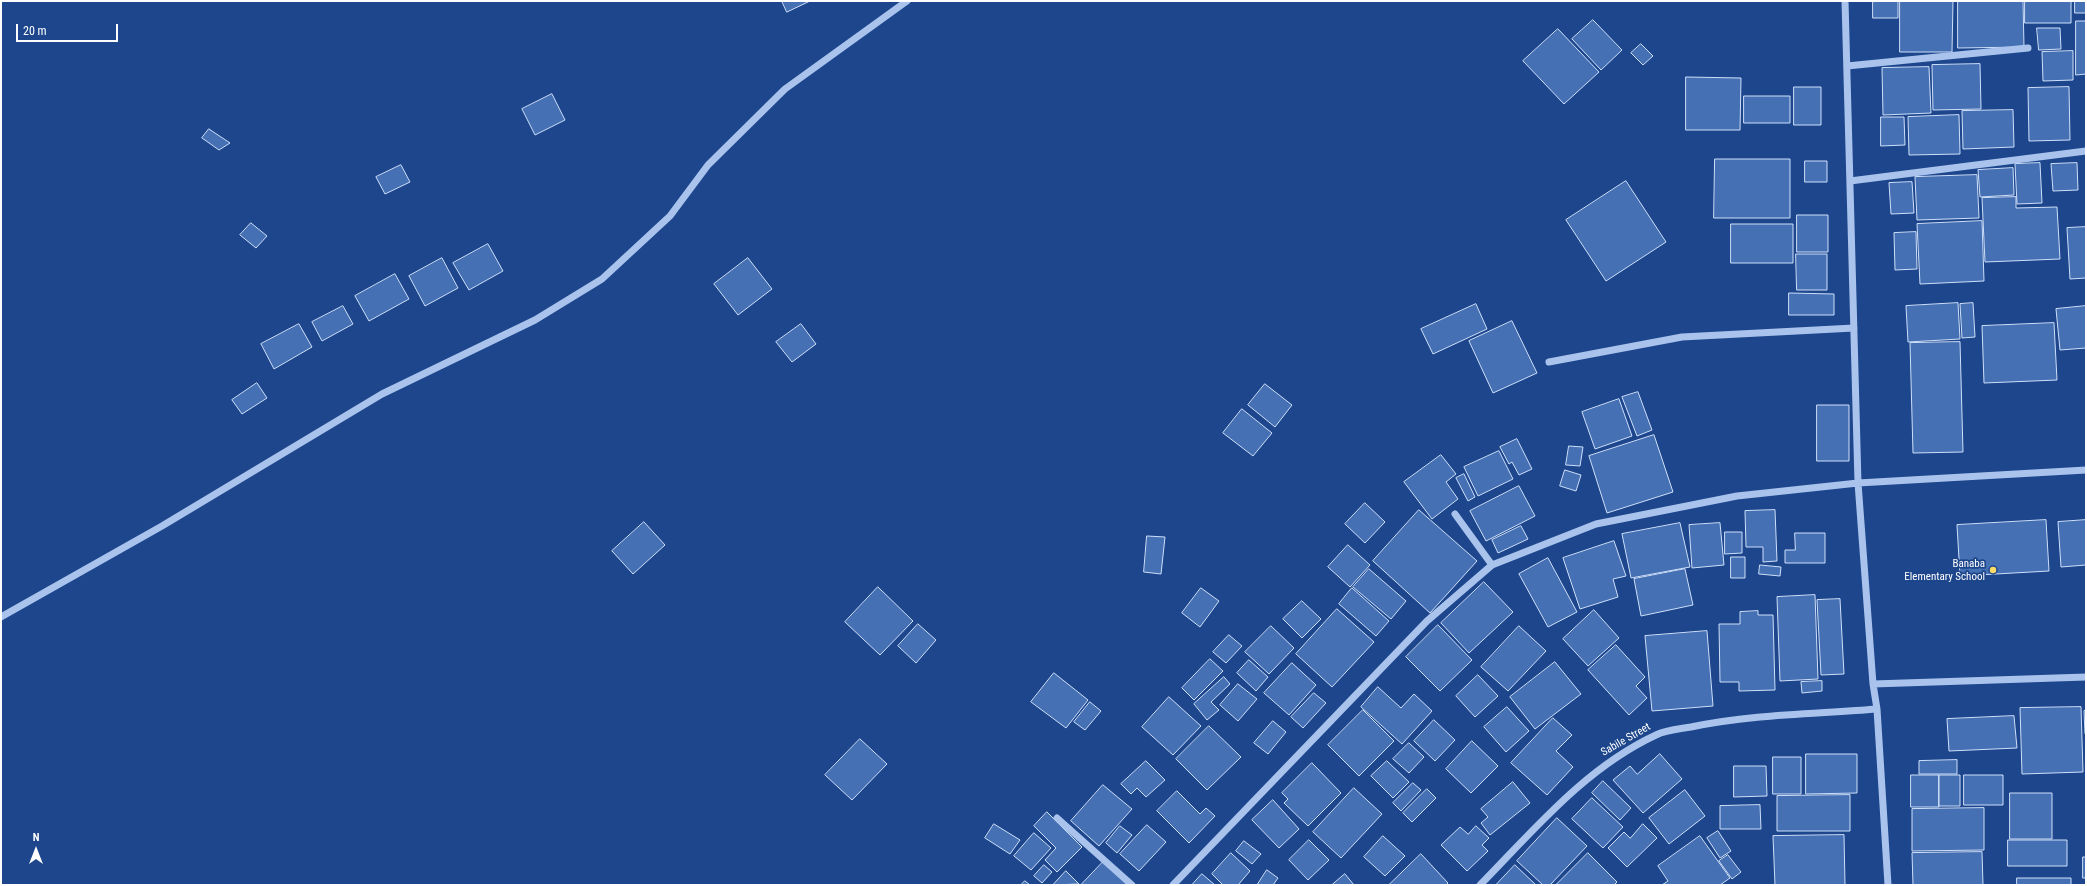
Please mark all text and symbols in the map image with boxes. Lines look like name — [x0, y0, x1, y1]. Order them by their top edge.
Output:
scale bar — [18, 16, 120, 42]
text: 20 m — [23, 24, 47, 38]
place label: Banaba Elementary School — [1904, 557, 1985, 583]
marker: Banaba Elementary School — [1988, 565, 1998, 575]
street label: Sabile Street — [1599, 721, 1653, 759]
north arrow — [16, 830, 56, 870]
text: N — [33, 831, 39, 844]

